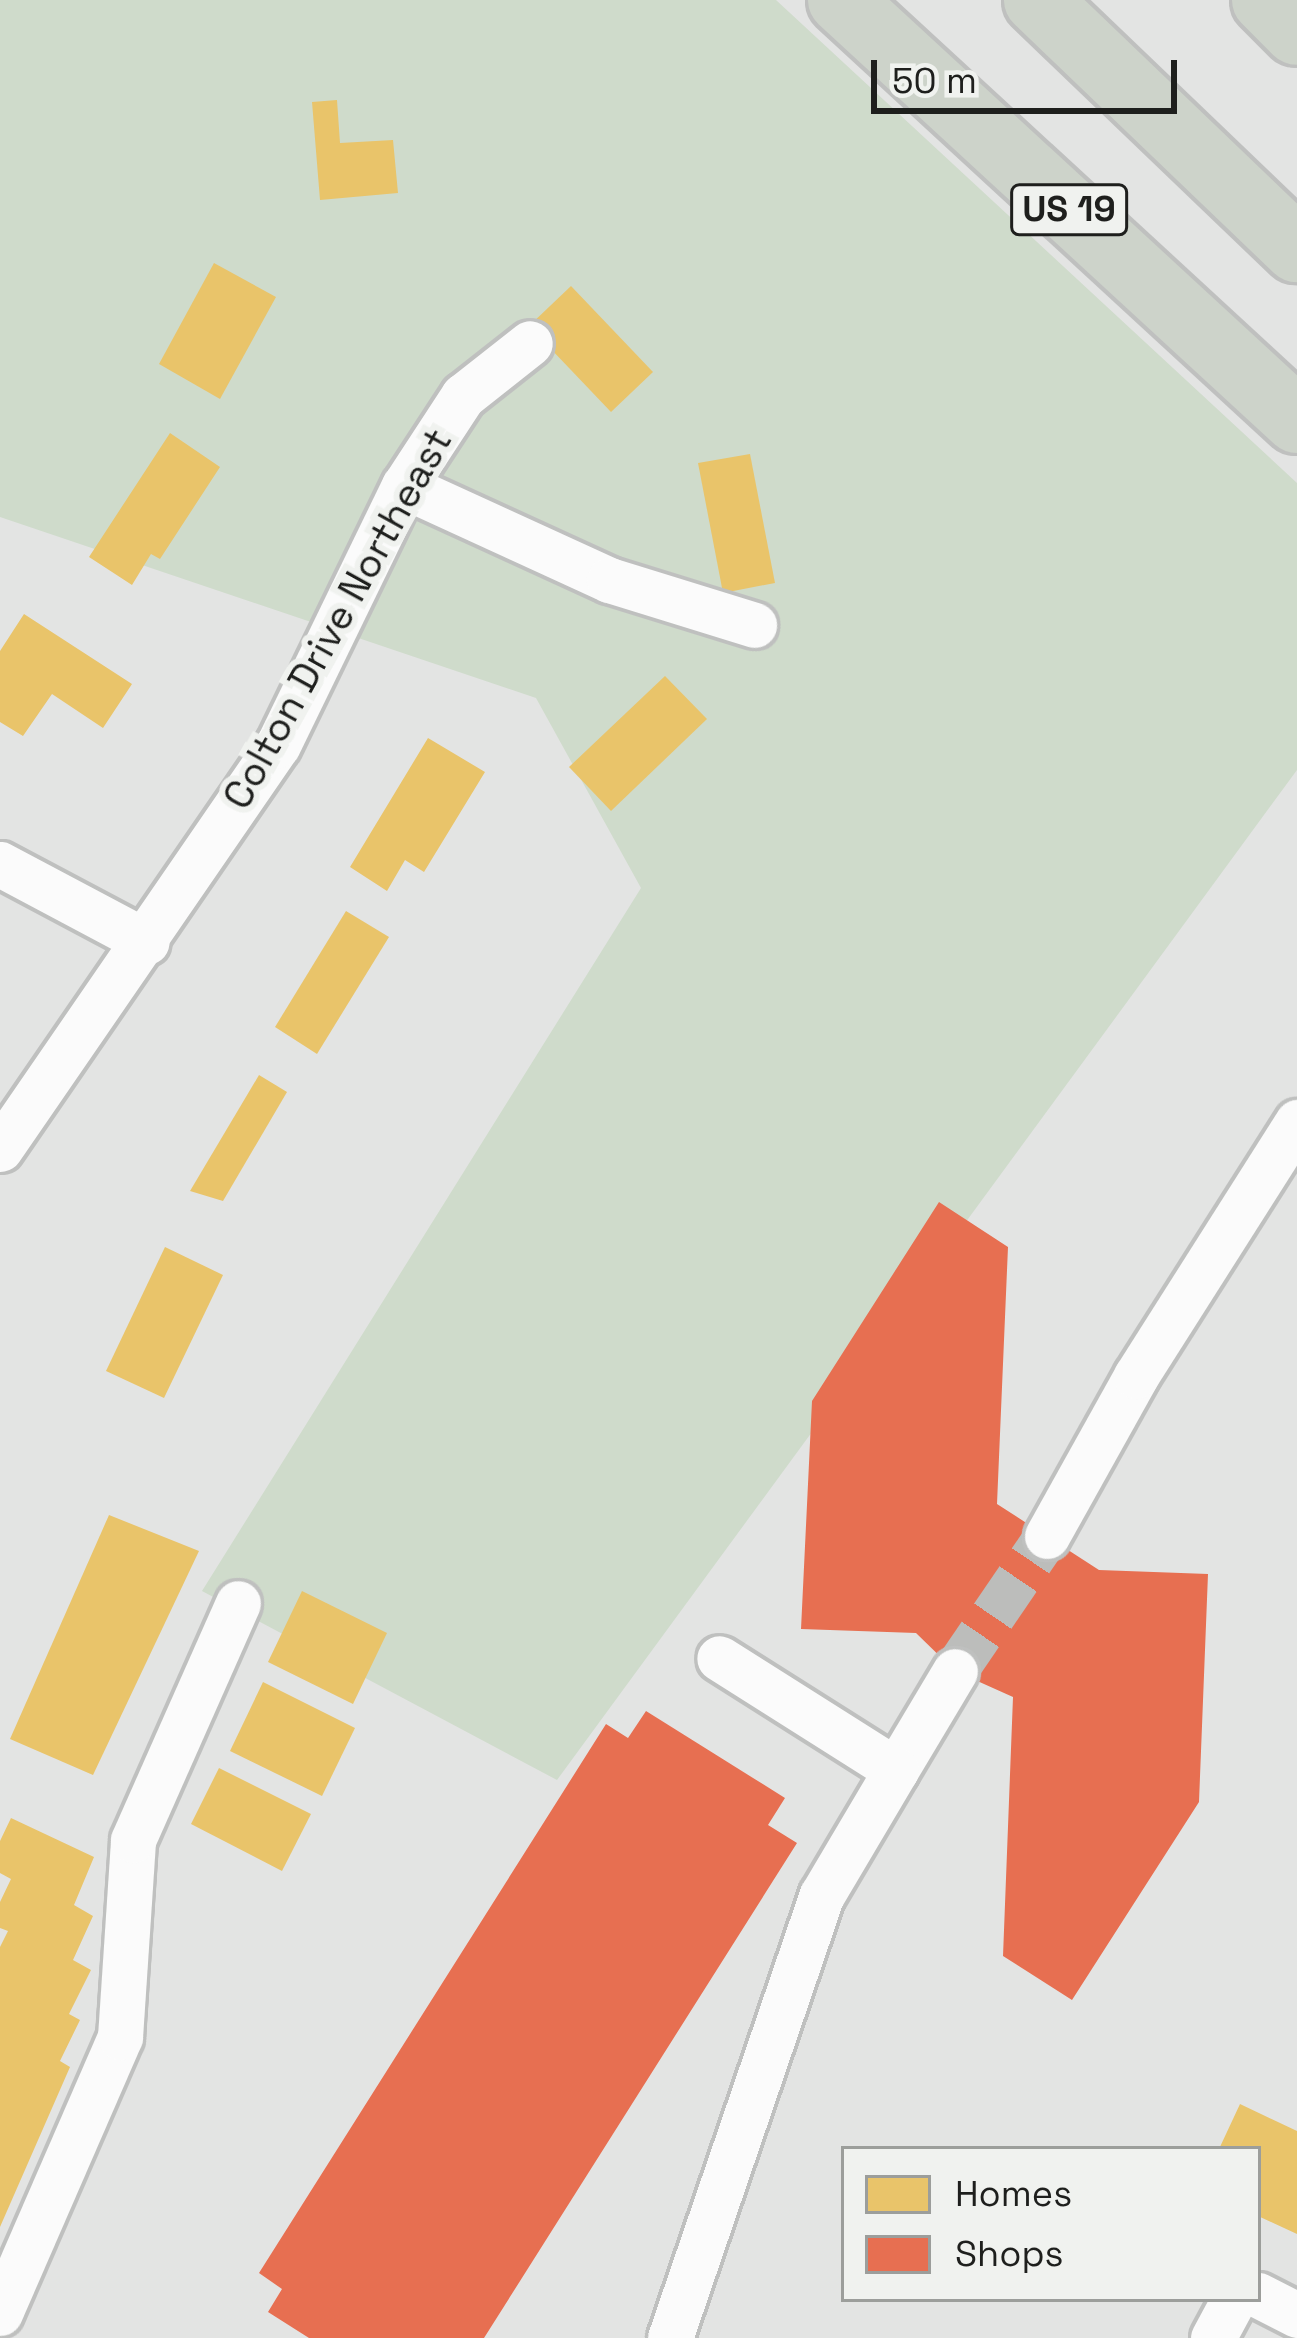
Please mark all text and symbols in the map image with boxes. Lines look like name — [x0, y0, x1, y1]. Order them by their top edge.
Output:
scale bar — [877, 36, 1183, 110]
text: 50 m — [892, 58, 977, 104]
road number: US 19 — [1009, 180, 1129, 240]
street label: Colton Drive Northeast — [214, 421, 462, 817]
legend — [841, 2146, 1261, 2302]
text: Homes — [955, 2171, 1072, 2217]
text: Shops — [955, 2231, 1064, 2277]

